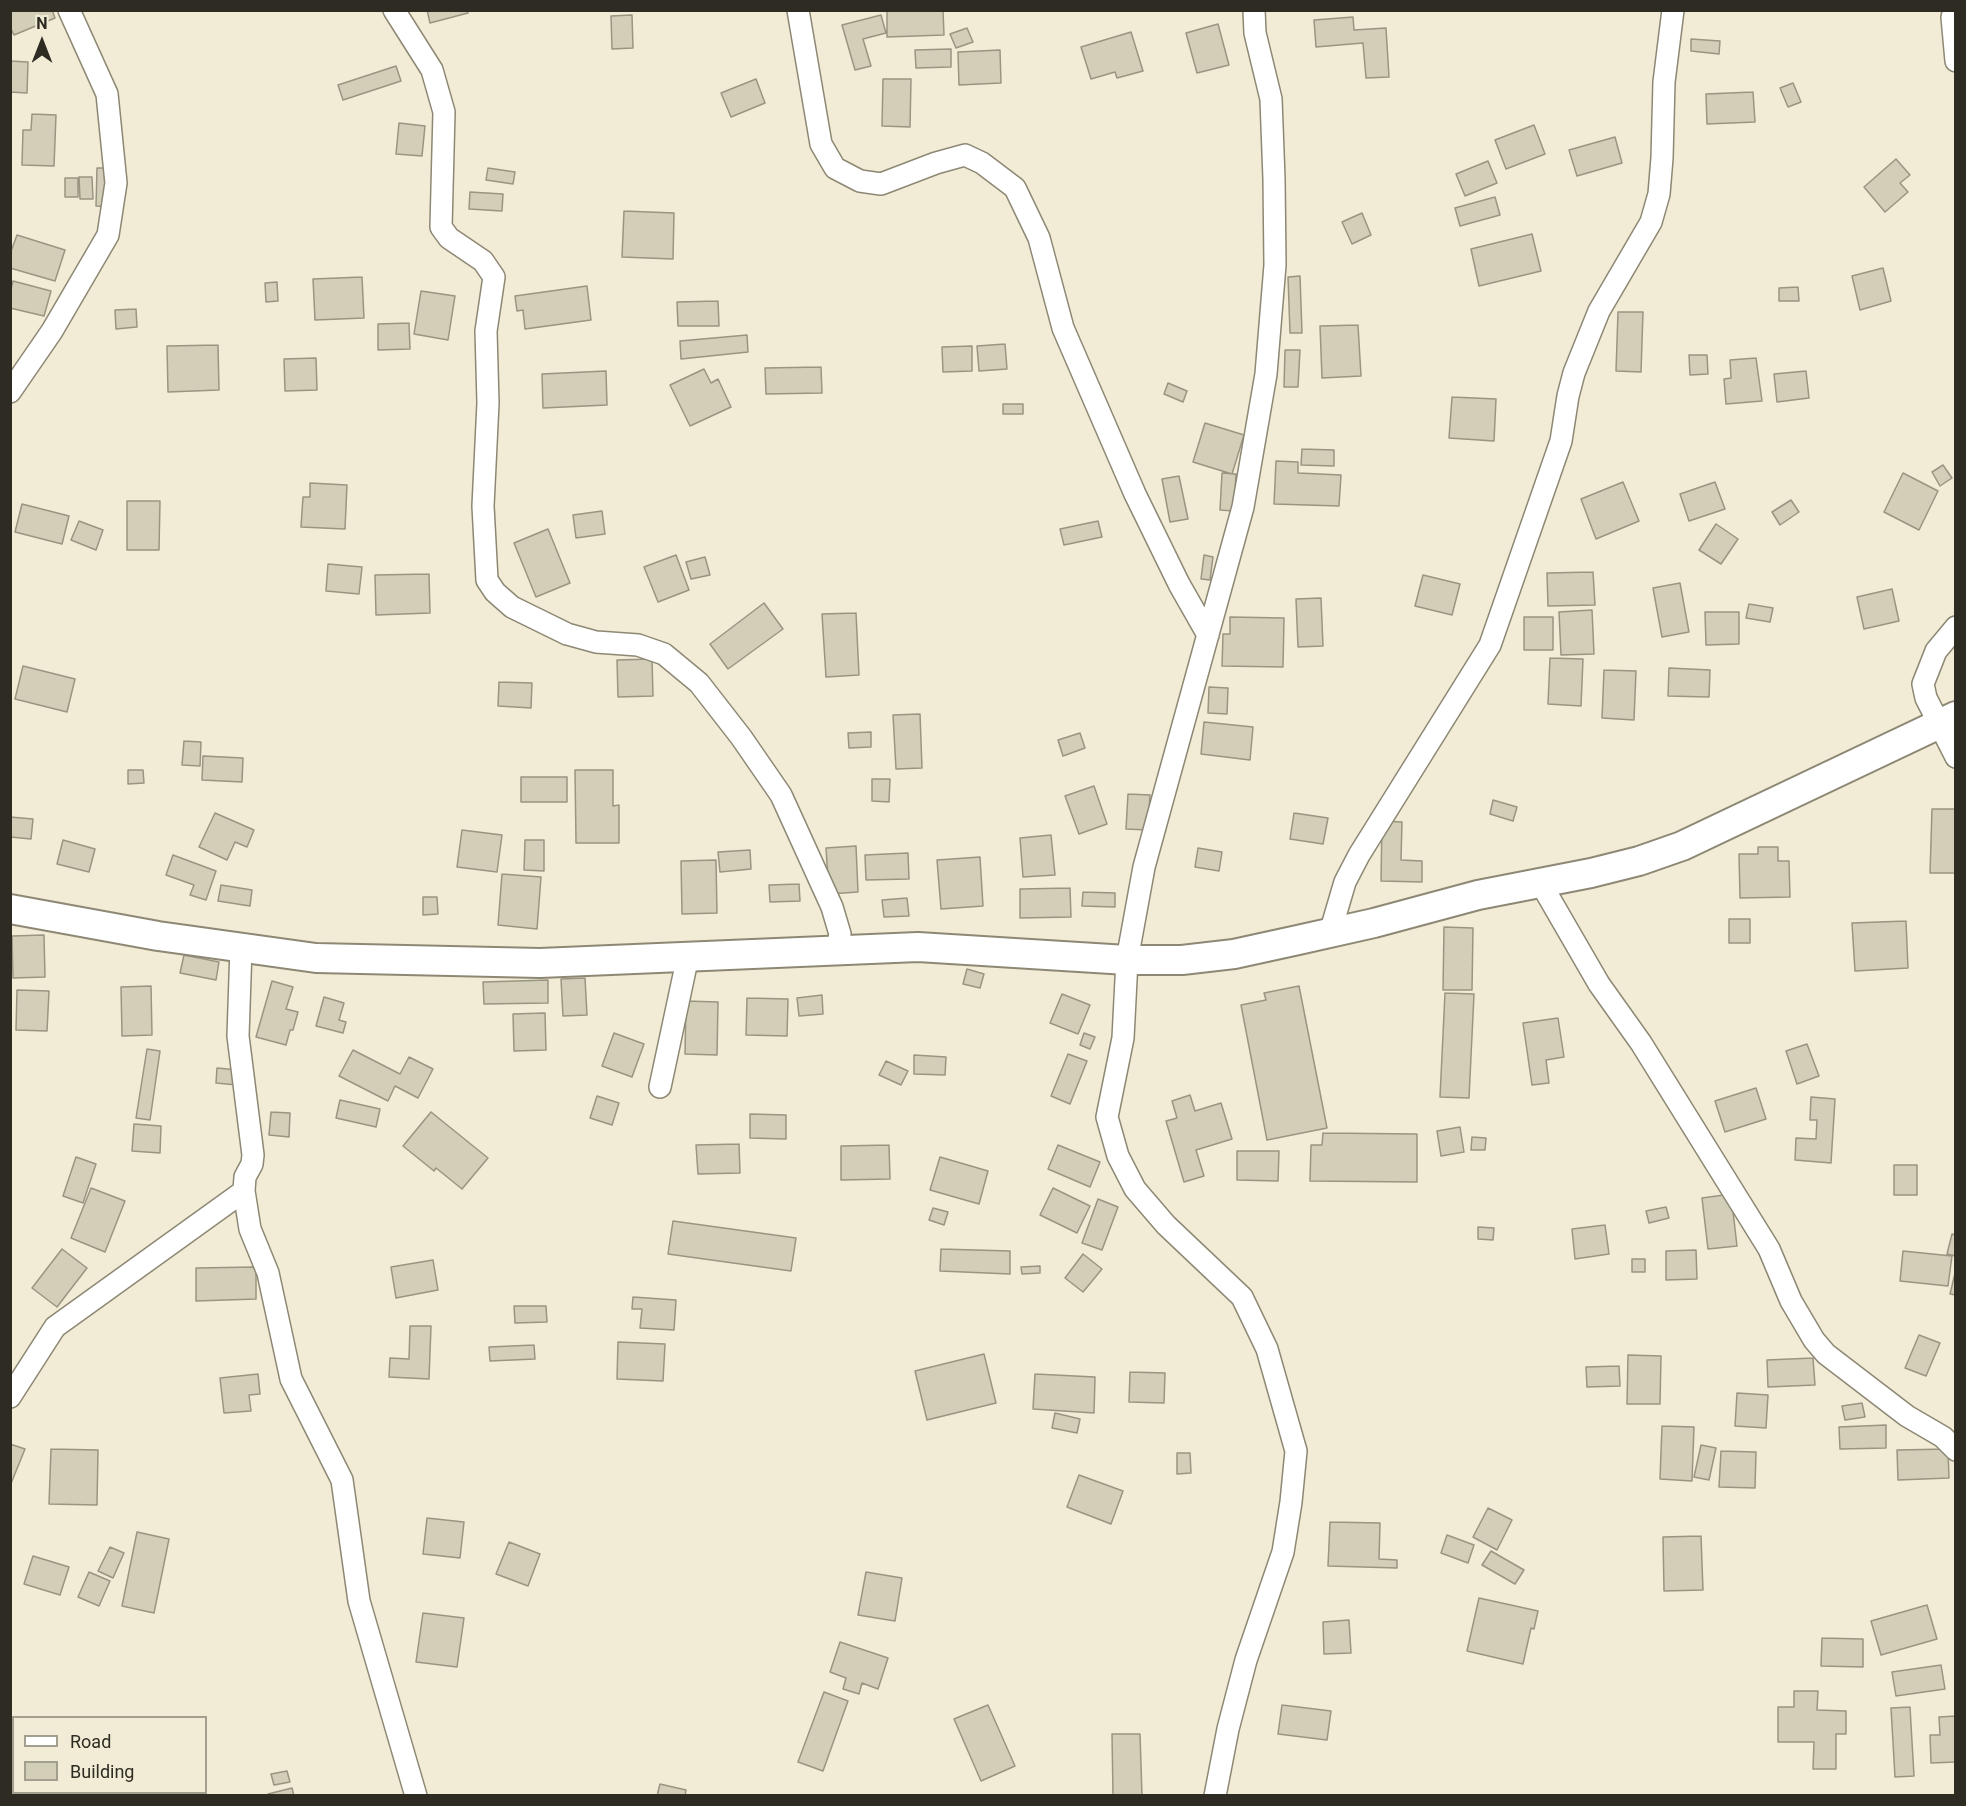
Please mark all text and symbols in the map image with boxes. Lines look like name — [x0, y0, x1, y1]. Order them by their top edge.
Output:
north arrow — [12, 12, 72, 72]
text: N — [36, 14, 48, 33]
legend — [12, 1716, 207, 1794]
text: Road — [70, 1731, 111, 1752]
text: Building — [70, 1761, 134, 1782]

